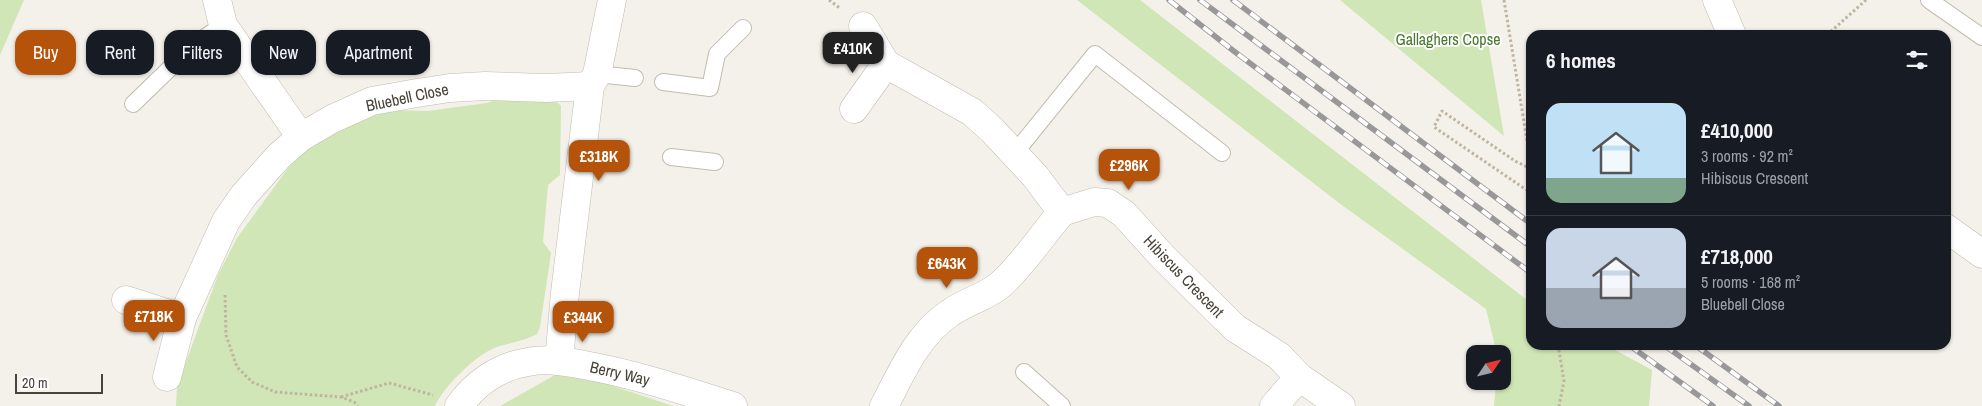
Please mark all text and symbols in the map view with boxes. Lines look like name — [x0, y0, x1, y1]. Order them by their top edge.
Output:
park label: Gallaghers Copse — [1395, 28, 1501, 50]
chip: Buy — [15, 30, 76, 75]
chip: Rent — [86, 30, 154, 75]
chip: Filters — [164, 30, 241, 75]
chip: New — [251, 30, 316, 75]
chip: Apartment — [326, 30, 430, 75]
pin: £410K — [818, 32, 888, 74]
text: £410K — [834, 37, 872, 59]
text: 6 homes — [1546, 46, 1616, 75]
icon: filters — [1903, 46, 1931, 74]
street label: Bluebell Close — [364, 78, 450, 116]
text: £410,000 — [1701, 116, 1773, 145]
icon: home — [1586, 123, 1646, 183]
pin: £318K — [564, 140, 634, 182]
text: £318K — [580, 145, 618, 167]
text: 3 rooms · 92 m² — [1701, 145, 1793, 167]
pin: £296K — [1094, 148, 1164, 191]
text: £296K — [1110, 154, 1148, 176]
text: Hibiscus Crescent — [1701, 167, 1808, 189]
street label: Hibiscus Crescent — [1139, 230, 1229, 322]
text: £718,000 — [1701, 242, 1773, 271]
pin: £643K — [912, 246, 982, 289]
icon: home — [1586, 248, 1646, 308]
text: £643K — [928, 252, 966, 274]
text: 5 rooms · 168 m² — [1701, 271, 1800, 293]
text: Bluebell Close — [1701, 293, 1785, 315]
pin: £718K — [119, 300, 189, 342]
pin: £344K — [548, 300, 618, 343]
text: £718K — [135, 305, 173, 327]
text: £344K — [564, 306, 602, 328]
north arrow — [1466, 345, 1511, 390]
map controls — [1466, 345, 1511, 390]
street label: Berry Way — [588, 355, 652, 391]
scale bar — [15, 371, 102, 394]
text: 20 m — [22, 374, 48, 392]

